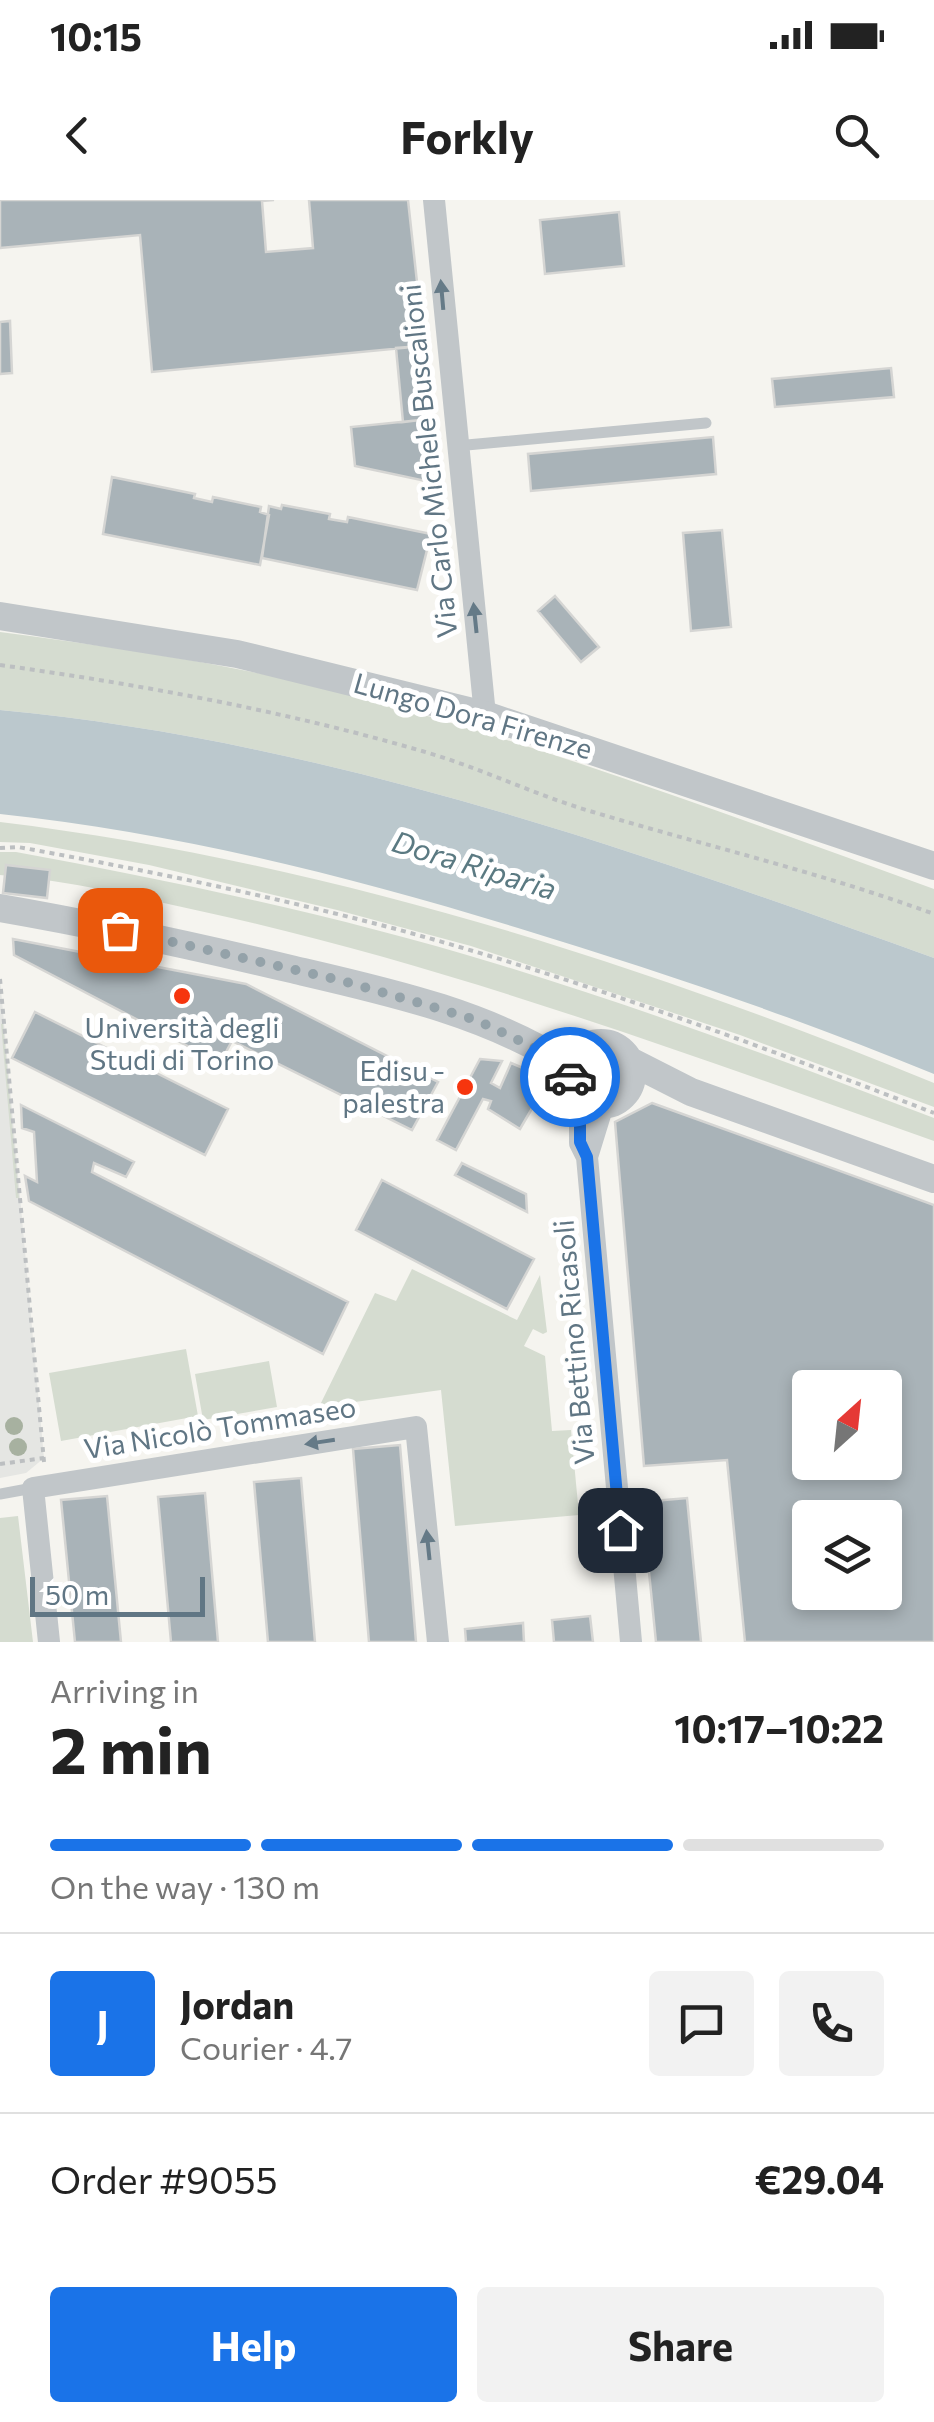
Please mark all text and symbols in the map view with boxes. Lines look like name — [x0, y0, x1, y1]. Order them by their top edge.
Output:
text: 10:15 — [50, 12, 142, 59]
icon: back — [50, 108, 105, 163]
text: Forkly — [400, 108, 534, 163]
icon: search — [829, 108, 884, 163]
one-way arrow — [434, 278, 450, 310]
street label: Via Carlo Michele Buscalioni — [393, 282, 464, 640]
one-way arrow — [467, 602, 483, 634]
street label: Lungo Dora Firenze — [350, 665, 596, 765]
water label: Dora Riparia — [388, 821, 561, 906]
pin — [78, 888, 163, 973]
icon: bag — [93, 903, 148, 958]
marker: Università degli Studi di Torino — [171, 985, 193, 1007]
place label: Università degli Studi di Torino — [85, 1010, 279, 1076]
courier — [520, 1027, 620, 1127]
icon: car — [543, 1050, 598, 1105]
place label: Edisu - palestra — [342, 1053, 445, 1119]
marker: Edisu - palestra — [454, 1076, 476, 1098]
street label: Via Bettino Ricasoli — [545, 1218, 601, 1466]
north arrow — [792, 1370, 902, 1480]
map controls — [792, 1370, 902, 1610]
street label: Via Nicolò Tommaseo — [81, 1389, 358, 1465]
one-way arrow — [304, 1435, 335, 1450]
pin — [578, 1488, 663, 1573]
button: layers — [792, 1500, 902, 1610]
icon: home — [593, 1503, 648, 1558]
one-way arrow — [420, 1529, 436, 1560]
scale bar — [30, 1572, 205, 1616]
text: 50 m — [45, 1577, 109, 1611]
text: Arriving in — [50, 1670, 199, 1710]
text: 10:17–10:22 — [674, 1704, 884, 1751]
text: 2 min — [50, 1708, 212, 1787]
text: On the way · 130 m — [50, 1866, 320, 1906]
button: chat — [649, 1971, 754, 2076]
button: phone — [779, 1971, 884, 2076]
text: Jordan — [180, 1980, 294, 2027]
text: J — [96, 2000, 109, 2047]
text: Courier · 4.7 — [180, 2027, 353, 2067]
text: Order #9055 — [50, 2155, 278, 2202]
text: €29.04 — [755, 2155, 884, 2202]
button: Help — [50, 2287, 457, 2402]
button: Share — [477, 2287, 884, 2402]

